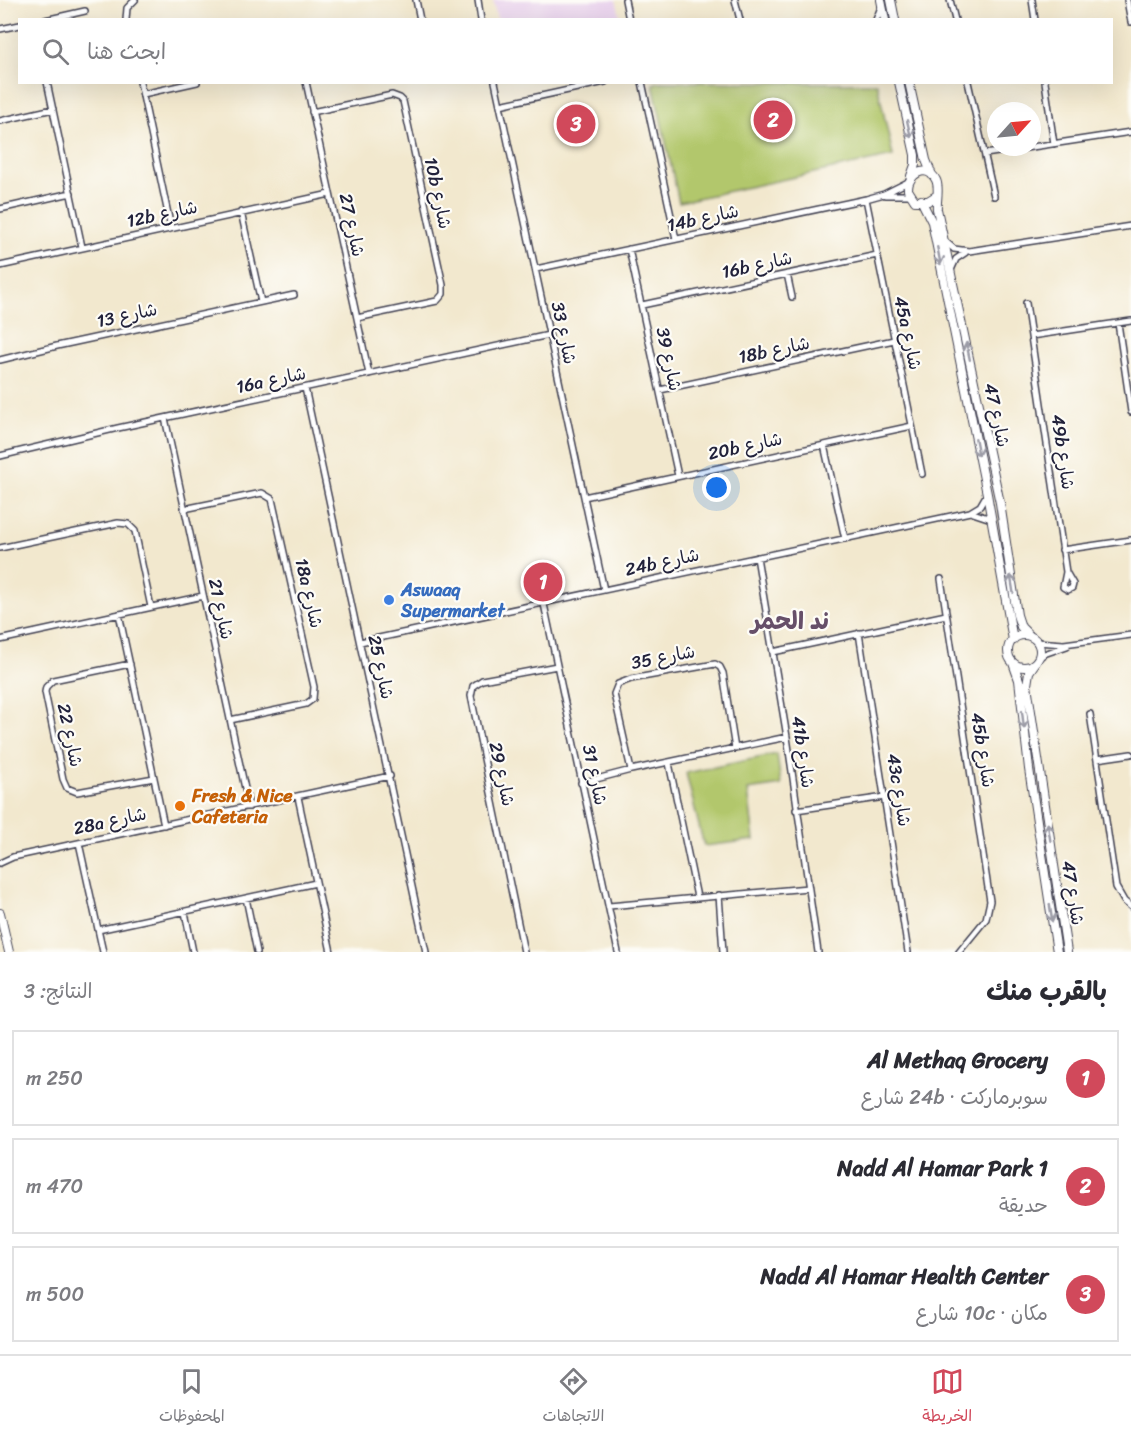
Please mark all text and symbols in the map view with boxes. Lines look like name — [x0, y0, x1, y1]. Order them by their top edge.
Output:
search box — [18, 18, 1113, 84]
text: ابحث هنا — [87, 32, 166, 71]
icon: search — [39, 35, 72, 68]
pin: 2 — [754, 98, 792, 142]
pin: 3 — [556, 102, 596, 146]
north arrow — [987, 102, 1041, 156]
one-way arrow — [904, 120, 916, 139]
street label: 10b شارع — [415, 154, 461, 232]
street label: شارع 27 — [330, 190, 374, 260]
street label: 12b شارع — [124, 191, 200, 237]
street label: 14b شارع — [664, 195, 742, 241]
street label: 16b شارع — [719, 242, 795, 288]
one-way arrow — [934, 245, 945, 265]
street label: شارع 13 — [94, 293, 160, 337]
street label: 45a شارع — [885, 293, 931, 373]
street label: شارع 33 — [542, 299, 586, 367]
street label: شارع 39 — [647, 324, 691, 394]
street label: 18b شارع — [735, 327, 813, 373]
one-way arrow — [962, 342, 973, 361]
street label: 16a شارع — [233, 357, 309, 403]
street label: شارع 47 — [975, 380, 1019, 450]
street label: 49b شارع — [1042, 412, 1084, 492]
street label: 20b شارع — [705, 423, 785, 469]
one-way arrow — [972, 436, 983, 456]
your location — [702, 473, 731, 502]
street label: 24b شارع — [622, 539, 702, 585]
street label: 18a شارع — [285, 555, 333, 631]
pin: 1 — [524, 560, 562, 604]
place label: Aswaaq Supermarket — [400, 574, 506, 627]
one-way arrow — [1007, 574, 1018, 594]
street label: شارع 21 — [199, 575, 243, 643]
marker: Aswaaq Supermarket — [382, 593, 396, 607]
district label: ند الحمر — [749, 600, 829, 642]
street label: شارع 25 — [359, 632, 403, 702]
street label: شارع 35 — [628, 635, 698, 679]
street label: شارع 22 — [48, 700, 92, 770]
street label: 45b شارع — [961, 710, 1005, 790]
one-way arrow — [1018, 710, 1029, 729]
street label: 41b شارع — [782, 714, 824, 790]
street label: شارع 29 — [480, 739, 524, 809]
street label: شارع 31 — [573, 742, 617, 808]
street label: 43c شارع — [877, 751, 921, 829]
place label: Fresh & Nice Cafeteria — [191, 780, 293, 833]
street label: 28a شارع — [71, 798, 149, 844]
marker: Fresh & Nice Cafeteria — [173, 799, 187, 813]
one-way arrow — [1043, 822, 1054, 842]
street label: شارع 47 — [1052, 858, 1094, 928]
one-way arrow — [1045, 903, 1056, 922]
text: بالقرب منك — [986, 968, 1107, 1014]
text: النتائج: 3 — [24, 974, 92, 1009]
text: Al Methaq Grocery — [867, 1041, 1048, 1080]
text: 250 m — [26, 1061, 83, 1096]
text: 1 — [1081, 1061, 1090, 1096]
text: سوبرماركت · 24b شارع — [861, 1080, 1048, 1115]
text: Nadd Al Hamar Park 1 — [837, 1149, 1048, 1188]
text: 470 m — [26, 1169, 83, 1204]
text: 2 — [1080, 1169, 1091, 1204]
text: حديقة — [999, 1188, 1048, 1223]
text: Nadd Al Hamar Health Center — [761, 1257, 1048, 1296]
text: 500 m — [26, 1277, 84, 1312]
text: 3 — [1080, 1277, 1091, 1312]
text: مكان · 10c شارع — [915, 1296, 1048, 1331]
tab: المحفوظات — [159, 1365, 225, 1430]
tab: الاتجاهات — [543, 1365, 604, 1430]
tab: الخريطة — [922, 1365, 972, 1430]

